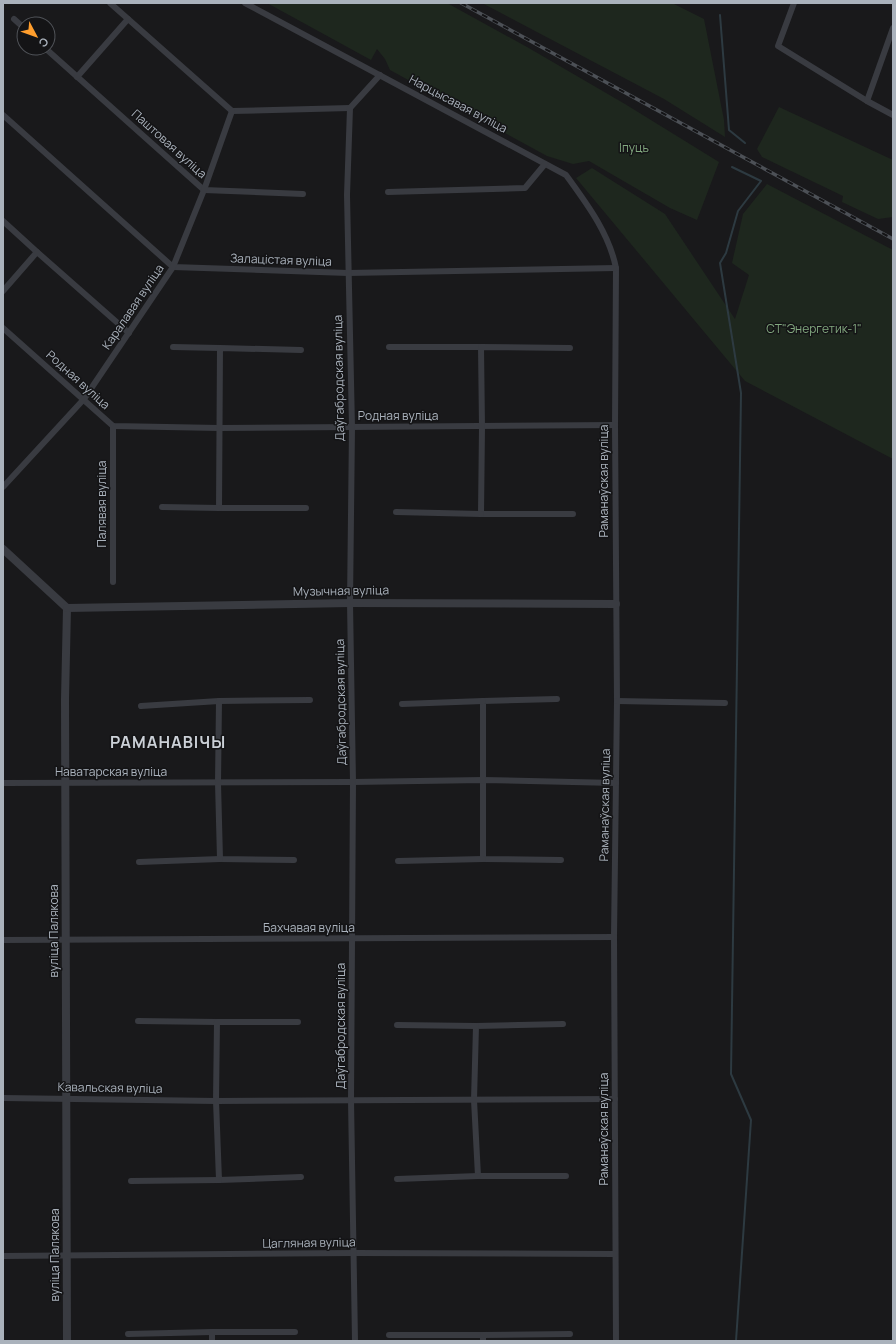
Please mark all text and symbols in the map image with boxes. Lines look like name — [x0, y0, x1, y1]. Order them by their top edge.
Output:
north arrow — [16, 16, 56, 56]
text: С — [36, 35, 52, 51]
street label: Нарцысавая вуліца — [406, 70, 510, 137]
street label: Паштовая вуліца — [128, 105, 211, 182]
park label: Іпуць — [619, 139, 649, 156]
street label: Залацістая вуліца — [230, 249, 332, 270]
street label: Каралавая вуліца — [98, 261, 167, 353]
street label: Даўгабродская вуліца — [329, 315, 348, 441]
park label: СТ"Энергетик-1" — [766, 320, 862, 337]
street label: Родная вуліца — [43, 346, 114, 413]
street label: Родная вуліца — [358, 407, 438, 424]
street label: Раманаўская вуліца — [595, 425, 612, 537]
street label: Палявая вуліца — [93, 461, 110, 547]
street label: Музычная вуліца — [293, 581, 389, 600]
street label: Даўгабродская вуліца — [331, 639, 350, 765]
district label: РАМАНАВІЧЫ — [110, 731, 226, 753]
street label: Раманаўская вуліца — [595, 748, 614, 862]
street label: Наватарская вуліца — [55, 763, 167, 780]
street label: вуліца Палякова — [45, 884, 62, 978]
street label: Бахчавая вуліца — [263, 919, 355, 936]
street label: Даўгабродская вуліца — [332, 963, 349, 1089]
street label: Раманаўская вуліца — [595, 1073, 612, 1185]
street label: Кавальская вуліца — [57, 1078, 163, 1097]
street label: вуліца Палякова — [46, 1208, 63, 1302]
street label: Цагляная вуліца — [262, 1233, 356, 1252]

